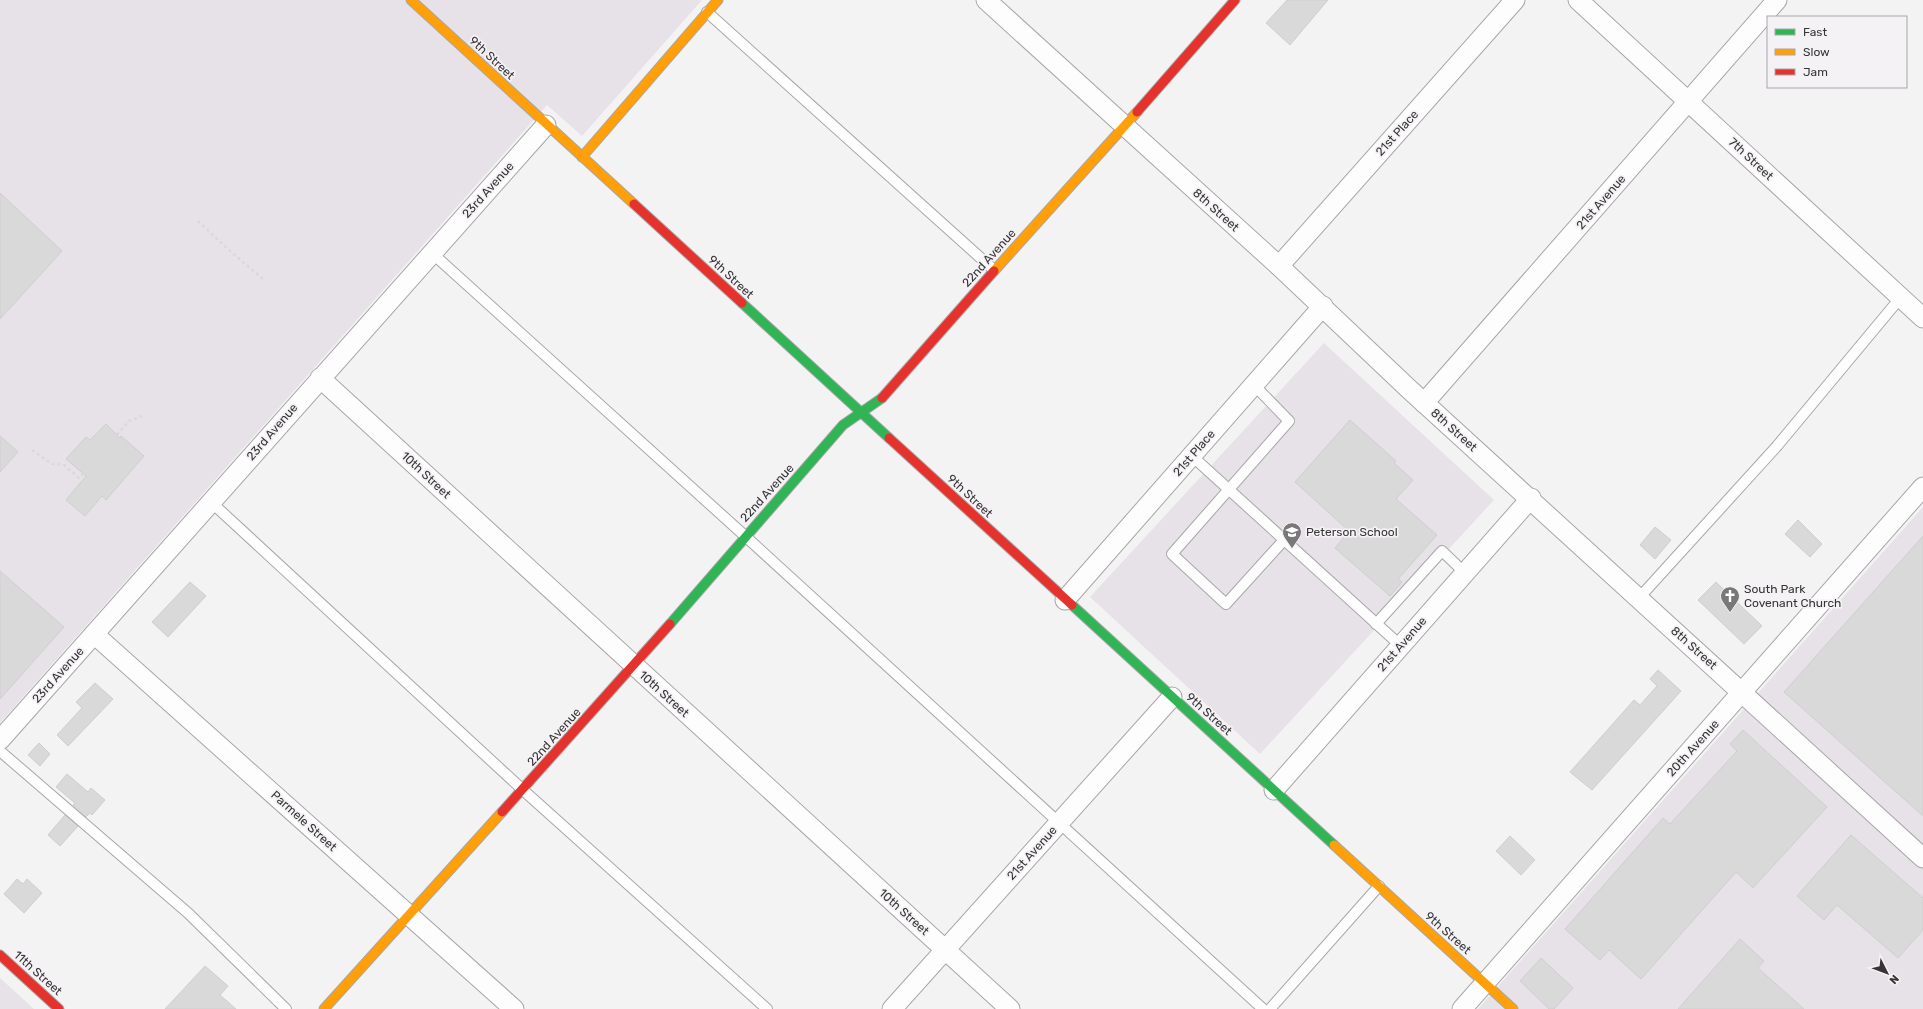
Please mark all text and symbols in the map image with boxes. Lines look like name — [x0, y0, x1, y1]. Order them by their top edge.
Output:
legend — [1767, 16, 1907, 88]
text: Fast — [1803, 25, 1827, 39]
street label: 9th Street — [466, 34, 518, 83]
text: Slow — [1803, 45, 1830, 59]
text: Jam — [1803, 65, 1828, 79]
street label: 21st Place — [1373, 107, 1421, 159]
street label: 7th Street — [1726, 135, 1776, 183]
street label: 23rd Avenue — [459, 159, 517, 221]
street label: 21st Avenue — [1574, 172, 1629, 232]
street label: 8th Street — [1190, 186, 1242, 235]
street label: 22nd Avenue — [959, 226, 1019, 290]
street label: 9th Street — [705, 253, 757, 302]
street label: 23rd Avenue — [244, 401, 301, 463]
street label: 8th Street — [1428, 406, 1480, 455]
street label: 21st Place — [1170, 427, 1218, 479]
street label: 10th Street — [398, 449, 454, 502]
street label: 22nd Avenue — [737, 461, 797, 525]
street label: 9th Street — [944, 472, 996, 521]
school or university icon: Peterson School — [1281, 521, 1303, 549]
place label: Peterson School — [1306, 525, 1398, 539]
place label: South Park Covenant Church — [1744, 582, 1841, 610]
church icon: South Park Covenant Church — [1719, 585, 1741, 613]
street label: 21st Avenue — [1375, 614, 1430, 674]
street label: 8th Street — [1668, 624, 1720, 673]
street label: 23rd Avenue — [29, 644, 87, 706]
street label: 10th Street — [636, 668, 692, 720]
street label: 9th Street — [1183, 690, 1235, 738]
street label: 22nd Avenue — [524, 705, 584, 769]
street label: 20th Avenue — [1664, 717, 1722, 779]
street label: Parmele Street — [268, 788, 340, 854]
street label: 21st Avenue — [1004, 823, 1060, 883]
street label: 10th Street — [876, 886, 932, 938]
street label: 9th Street — [1422, 909, 1474, 957]
street label: 11th Street — [11, 948, 65, 998]
north arrow — [1867, 953, 1907, 993]
text: N — [1887, 972, 1902, 987]

